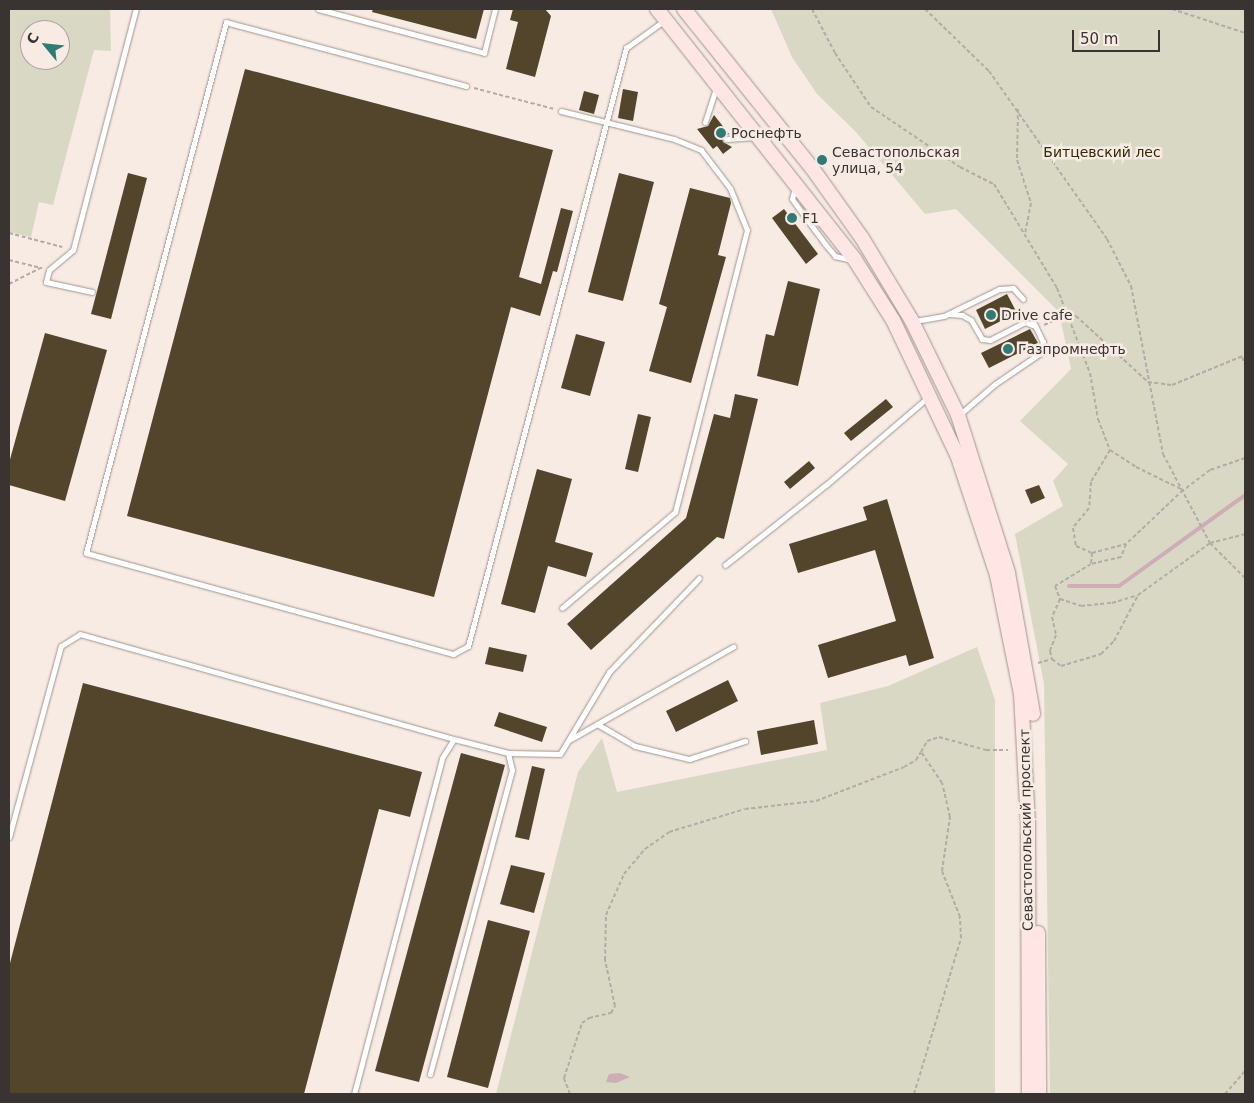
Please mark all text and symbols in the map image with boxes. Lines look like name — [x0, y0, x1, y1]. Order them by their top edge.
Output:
north arrow — [20, 20, 70, 70]
scale bar — [1074, 20, 1162, 52]
text: С — [23, 30, 42, 47]
text: 50 m — [1080, 30, 1118, 48]
place label: Роснефть — [731, 125, 802, 141]
marker: Роснефть — [715, 127, 727, 139]
place label: Севастопольская улица, 54 — [832, 144, 960, 176]
park label: Битцевский лес — [1043, 144, 1161, 160]
marker: Севастопольская улица, 54 — [816, 154, 828, 166]
place label: F1 — [802, 210, 819, 226]
marker: F1 — [786, 212, 798, 224]
place label: Drive cafe — [1001, 307, 1073, 323]
marker: Drive cafe — [985, 309, 997, 321]
place label: Газпромнефть — [1018, 341, 1126, 357]
marker: Газпромнефть — [1002, 343, 1014, 355]
street label: Севастопольский проспект — [1016, 729, 1036, 931]

